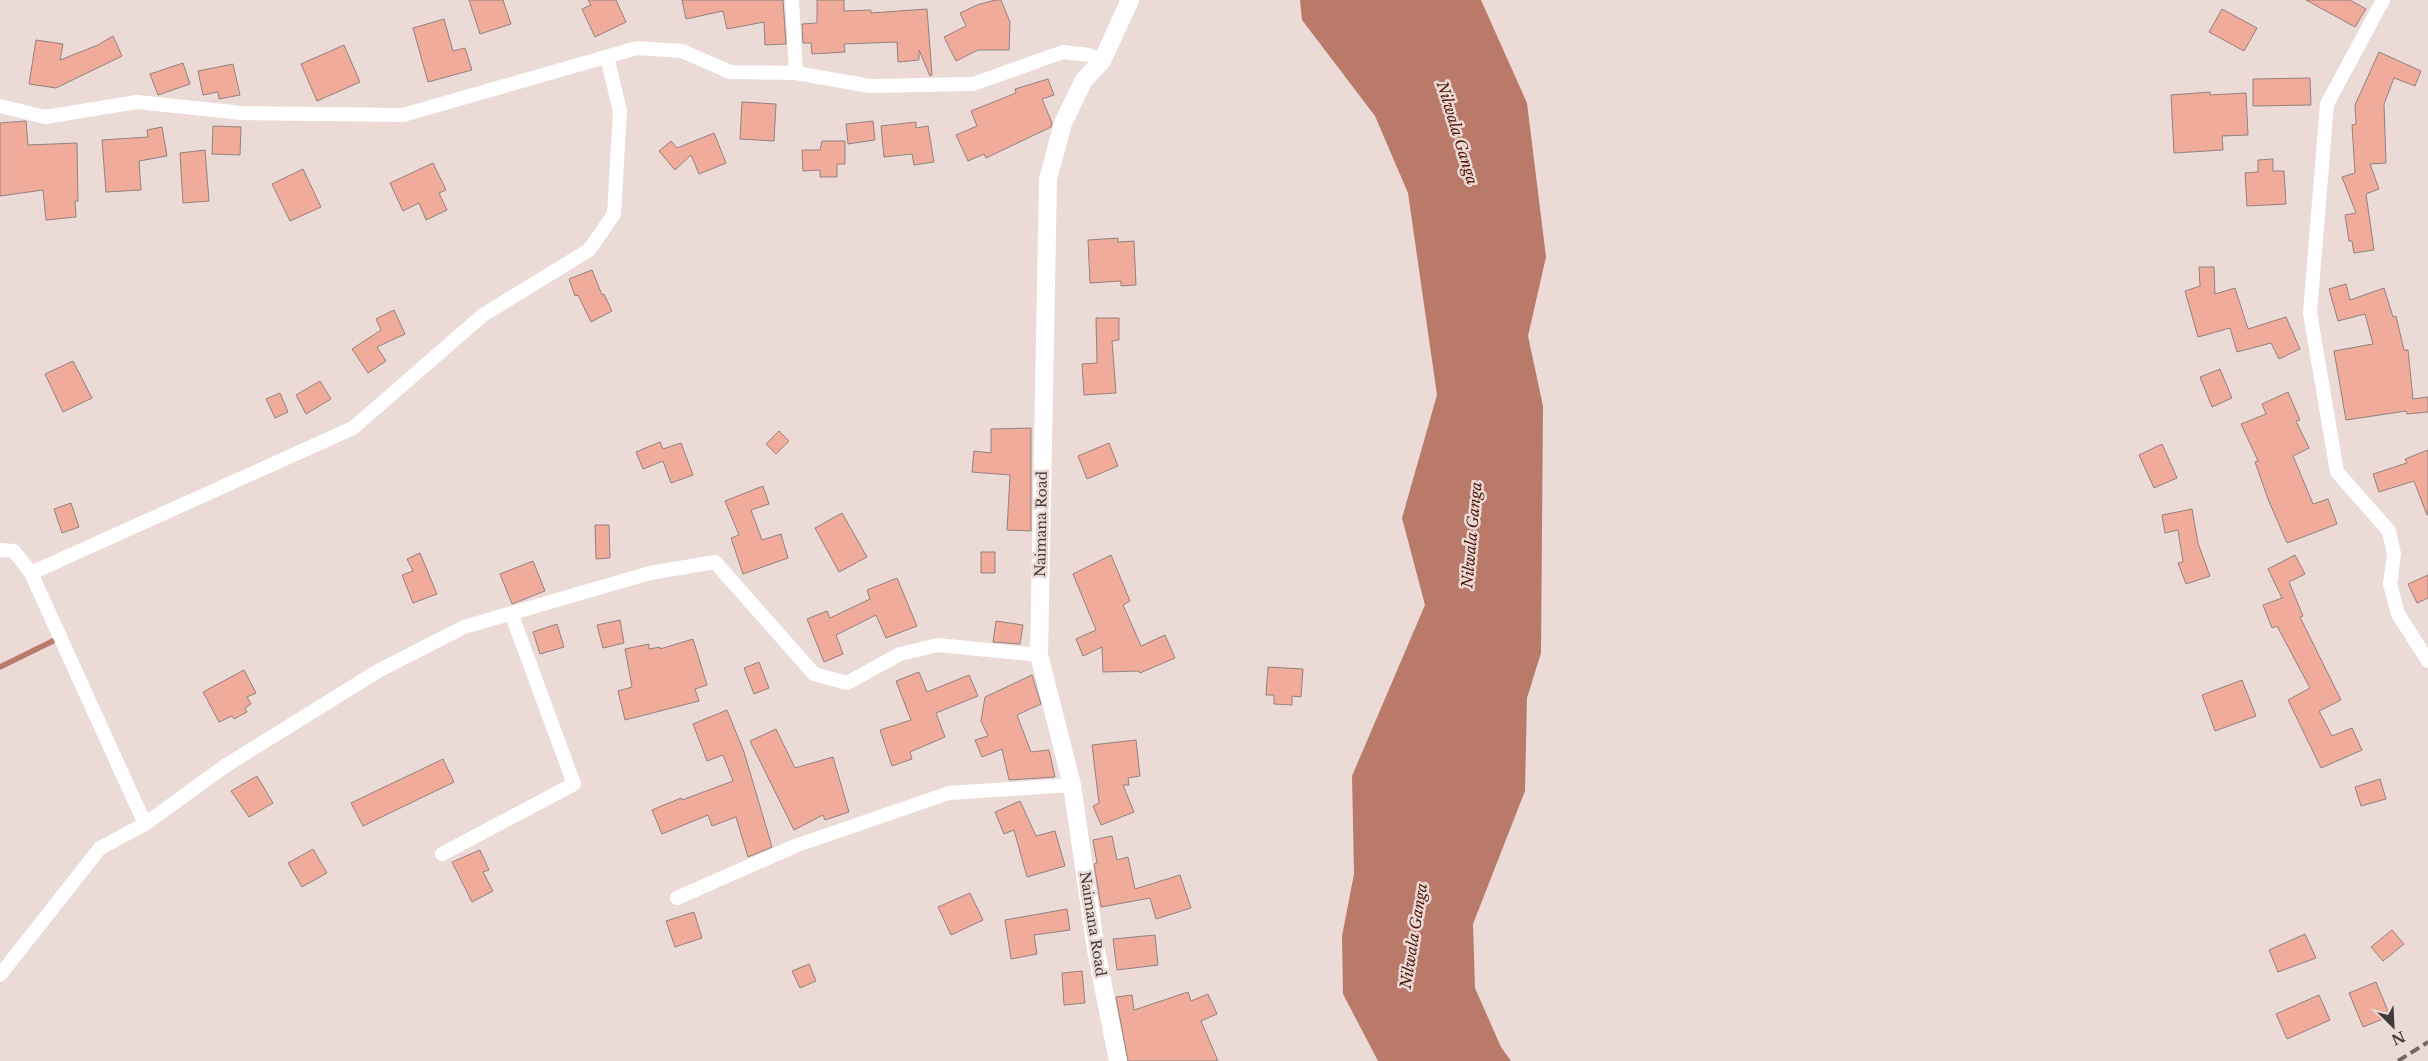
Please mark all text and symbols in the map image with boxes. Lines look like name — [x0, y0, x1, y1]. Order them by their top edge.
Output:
water label: Nilwala Ganga — [1432, 78, 1482, 187]
street label: Naimana Road — [1031, 470, 1051, 577]
water label: Nilwala Ganga — [1457, 481, 1486, 590]
street label: Naimana Road — [1076, 870, 1110, 978]
water label: Nilwala Ganga — [1396, 882, 1431, 991]
north arrow — [2368, 1001, 2418, 1051]
text: N — [2389, 1027, 2408, 1049]

